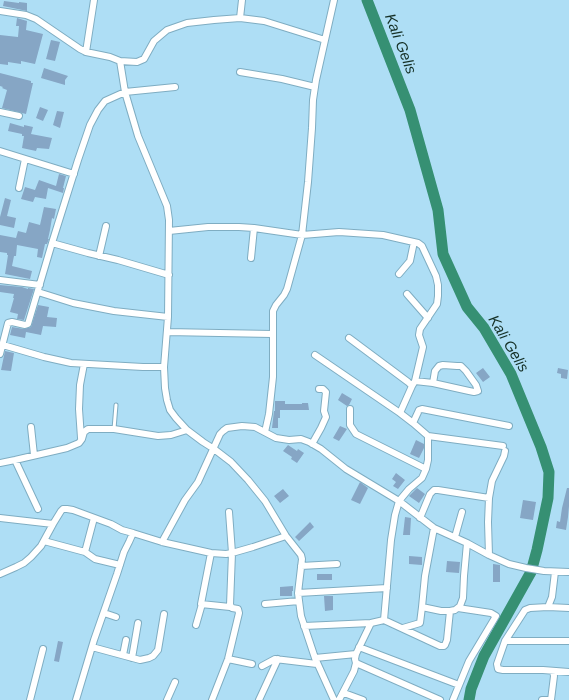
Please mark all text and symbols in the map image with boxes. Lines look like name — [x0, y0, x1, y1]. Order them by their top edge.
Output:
water label: Kali Gelis — [380, 11, 420, 77]
water label: Kali Gelis — [484, 312, 532, 376]

